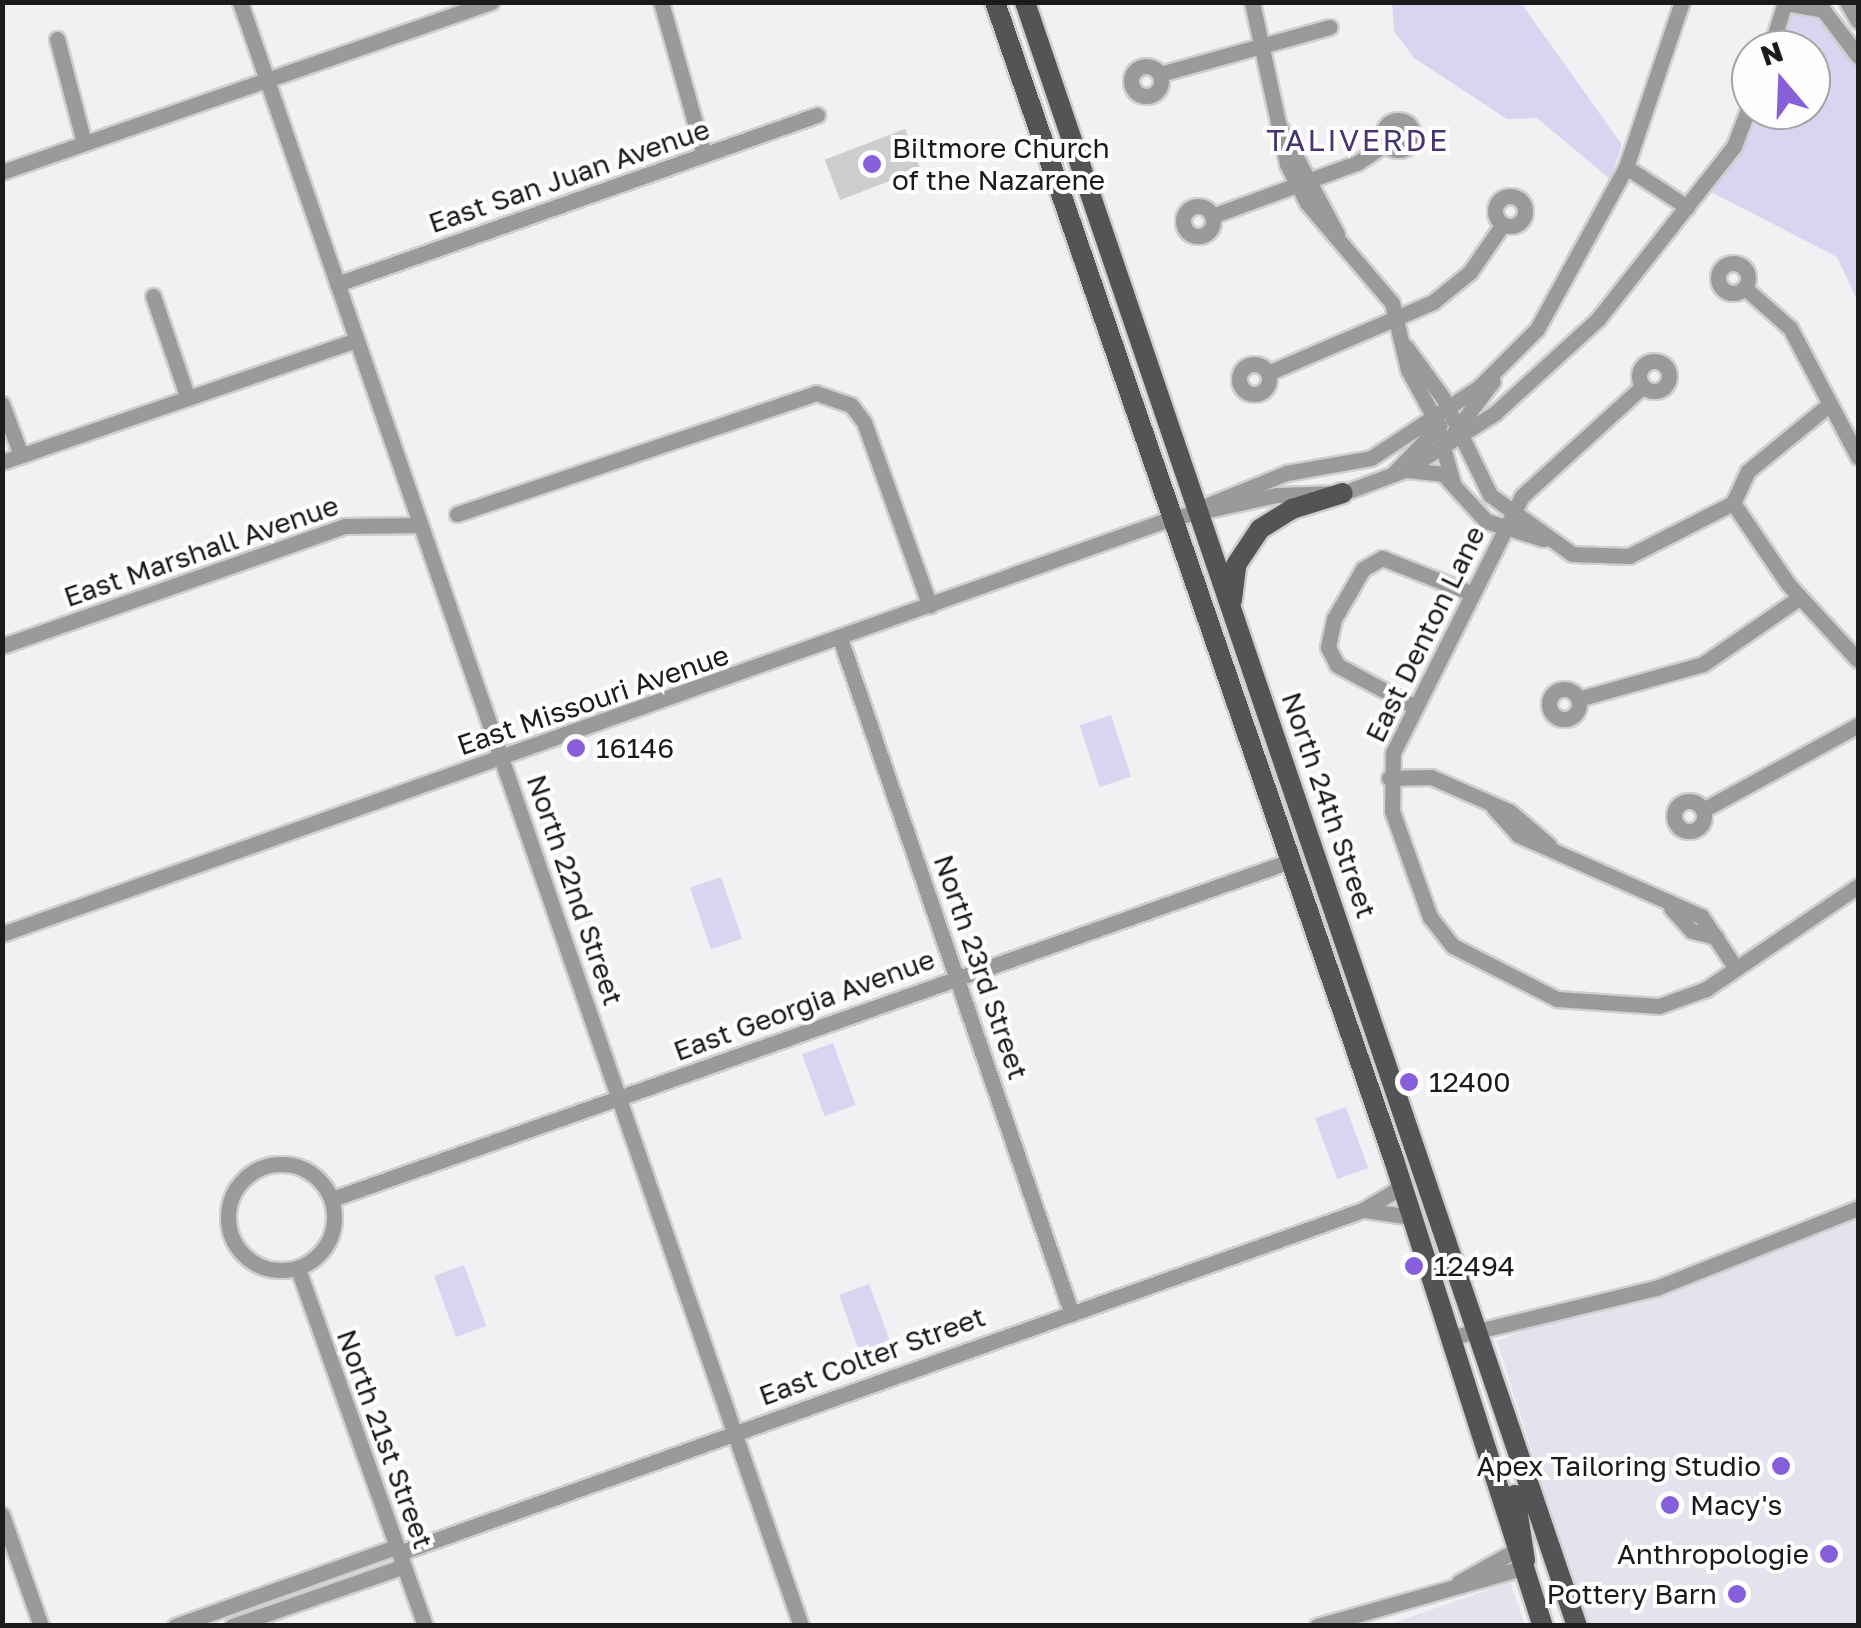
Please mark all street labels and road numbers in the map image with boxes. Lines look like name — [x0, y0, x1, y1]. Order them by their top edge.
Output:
street label: East San Juan Avenue — [424, 112, 714, 240]
street label: East Marshall Avenue — [59, 488, 343, 614]
street label: East Denton Lane — [1358, 520, 1492, 748]
street label: East Missouri Avenue — [453, 638, 733, 762]
street label: North 24th Street — [1275, 688, 1383, 922]
street label: North 22nd Street — [520, 770, 630, 1010]
street label: North 23rd Street — [927, 850, 1035, 1084]
street label: East Georgia Avenue — [669, 942, 939, 1068]
street label: East Colter Street — [754, 1299, 990, 1413]
street label: North 21st Street — [330, 1325, 440, 1553]

